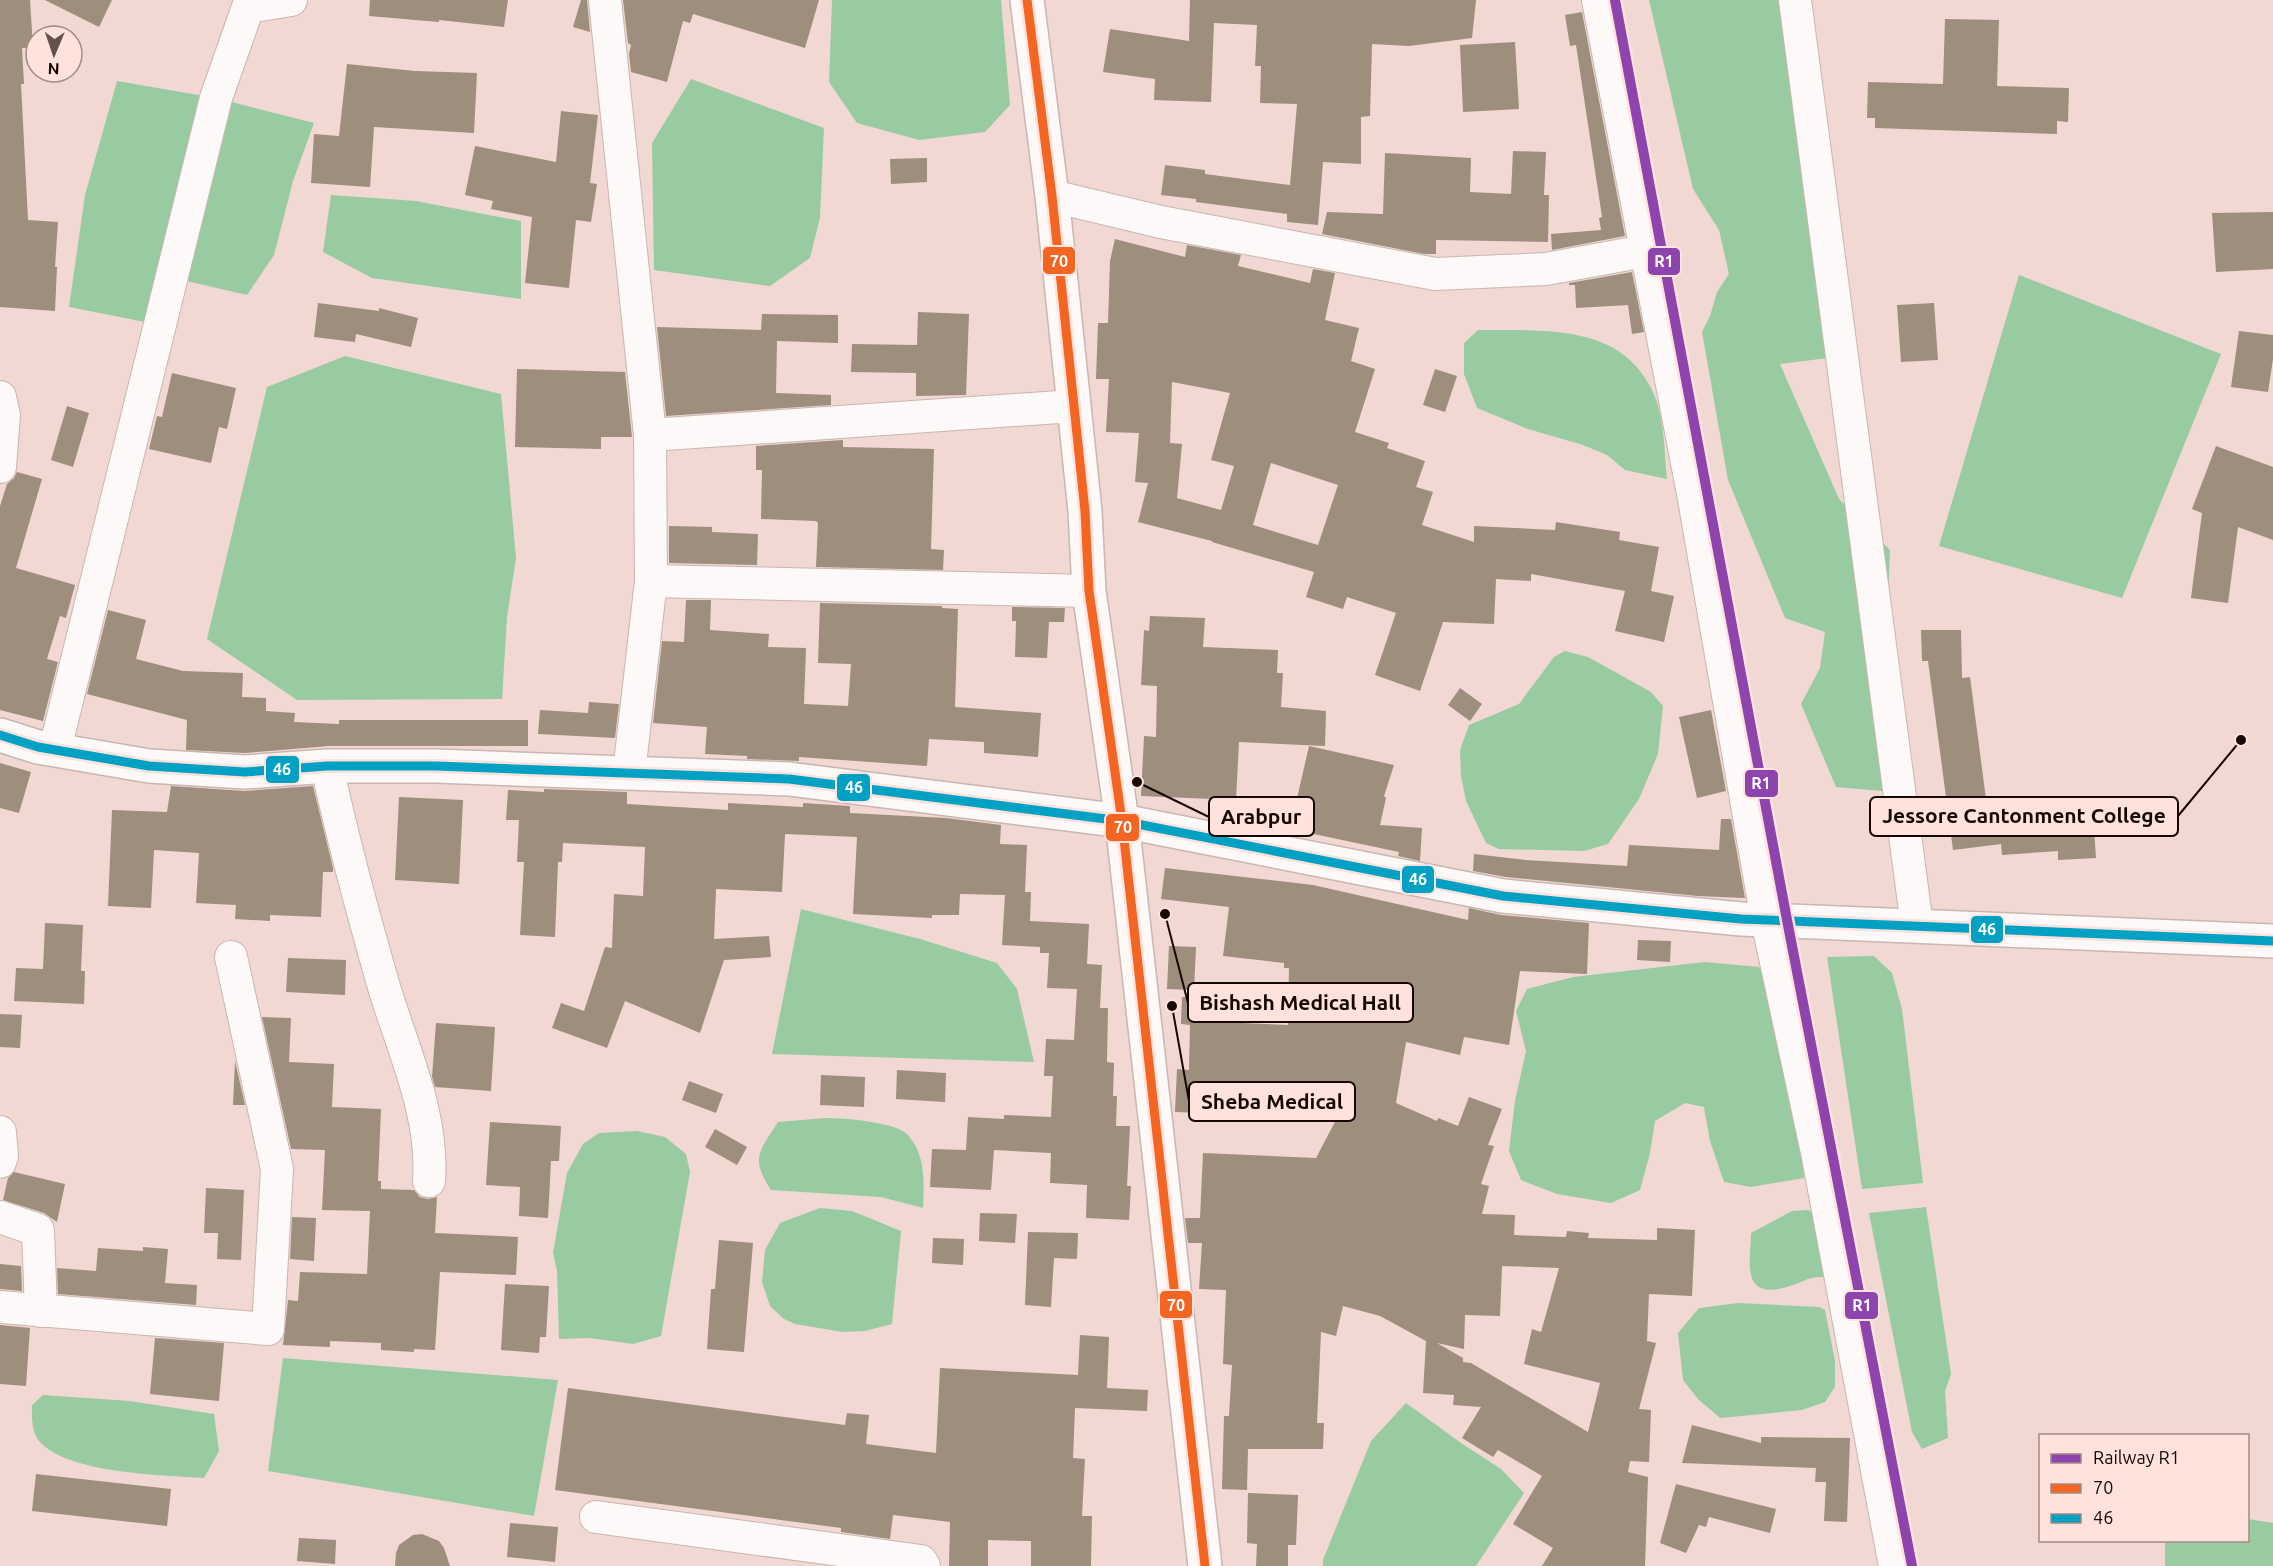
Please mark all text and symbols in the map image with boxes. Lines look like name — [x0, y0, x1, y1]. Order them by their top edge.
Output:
north arrow — [24, 24, 84, 84]
text: N — [47, 60, 60, 78]
line badge: 70 — [1042, 246, 1076, 275]
line badge: R1 — [1647, 247, 1681, 276]
text: 70 — [1050, 252, 1068, 270]
text: R1 — [1654, 252, 1674, 270]
line badge: 46 — [265, 755, 300, 784]
text: 46 — [273, 760, 291, 778]
line badge: R1 — [1744, 769, 1779, 798]
line badge: 46 — [836, 773, 871, 802]
text: R1 — [1751, 774, 1771, 792]
text: 46 — [845, 778, 863, 796]
callout: Arabpur — [1209, 797, 1314, 836]
callout: Jessore Cantonment College — [1870, 797, 2178, 836]
text: Jessore Cantonment College — [1882, 803, 2166, 827]
text: Arabpur — [1221, 804, 1302, 828]
line badge: 70 — [1105, 813, 1140, 842]
text: 70 — [1114, 818, 1132, 836]
line badge: 46 — [1401, 865, 1435, 894]
text: 46 — [1409, 870, 1427, 888]
line badge: 46 — [1970, 915, 2004, 944]
text: 46 — [1978, 920, 1996, 938]
callout: Bishash Medical Hall — [1188, 983, 1413, 1022]
text: Bishash Medical Hall — [1199, 990, 1401, 1014]
callout: Sheba Medical — [1189, 1082, 1355, 1121]
text: Sheba Medical — [1201, 1089, 1343, 1113]
line badge: 70 — [1159, 1290, 1193, 1319]
line badge: R1 — [1844, 1291, 1879, 1320]
text: 70 — [1167, 1296, 1185, 1314]
text: R1 — [1852, 1296, 1872, 1314]
legend — [2039, 1434, 2249, 1542]
text: Railway R1 — [2093, 1447, 2180, 1467]
text: 70 — [2093, 1477, 2113, 1497]
text: 46 — [2093, 1507, 2113, 1527]

